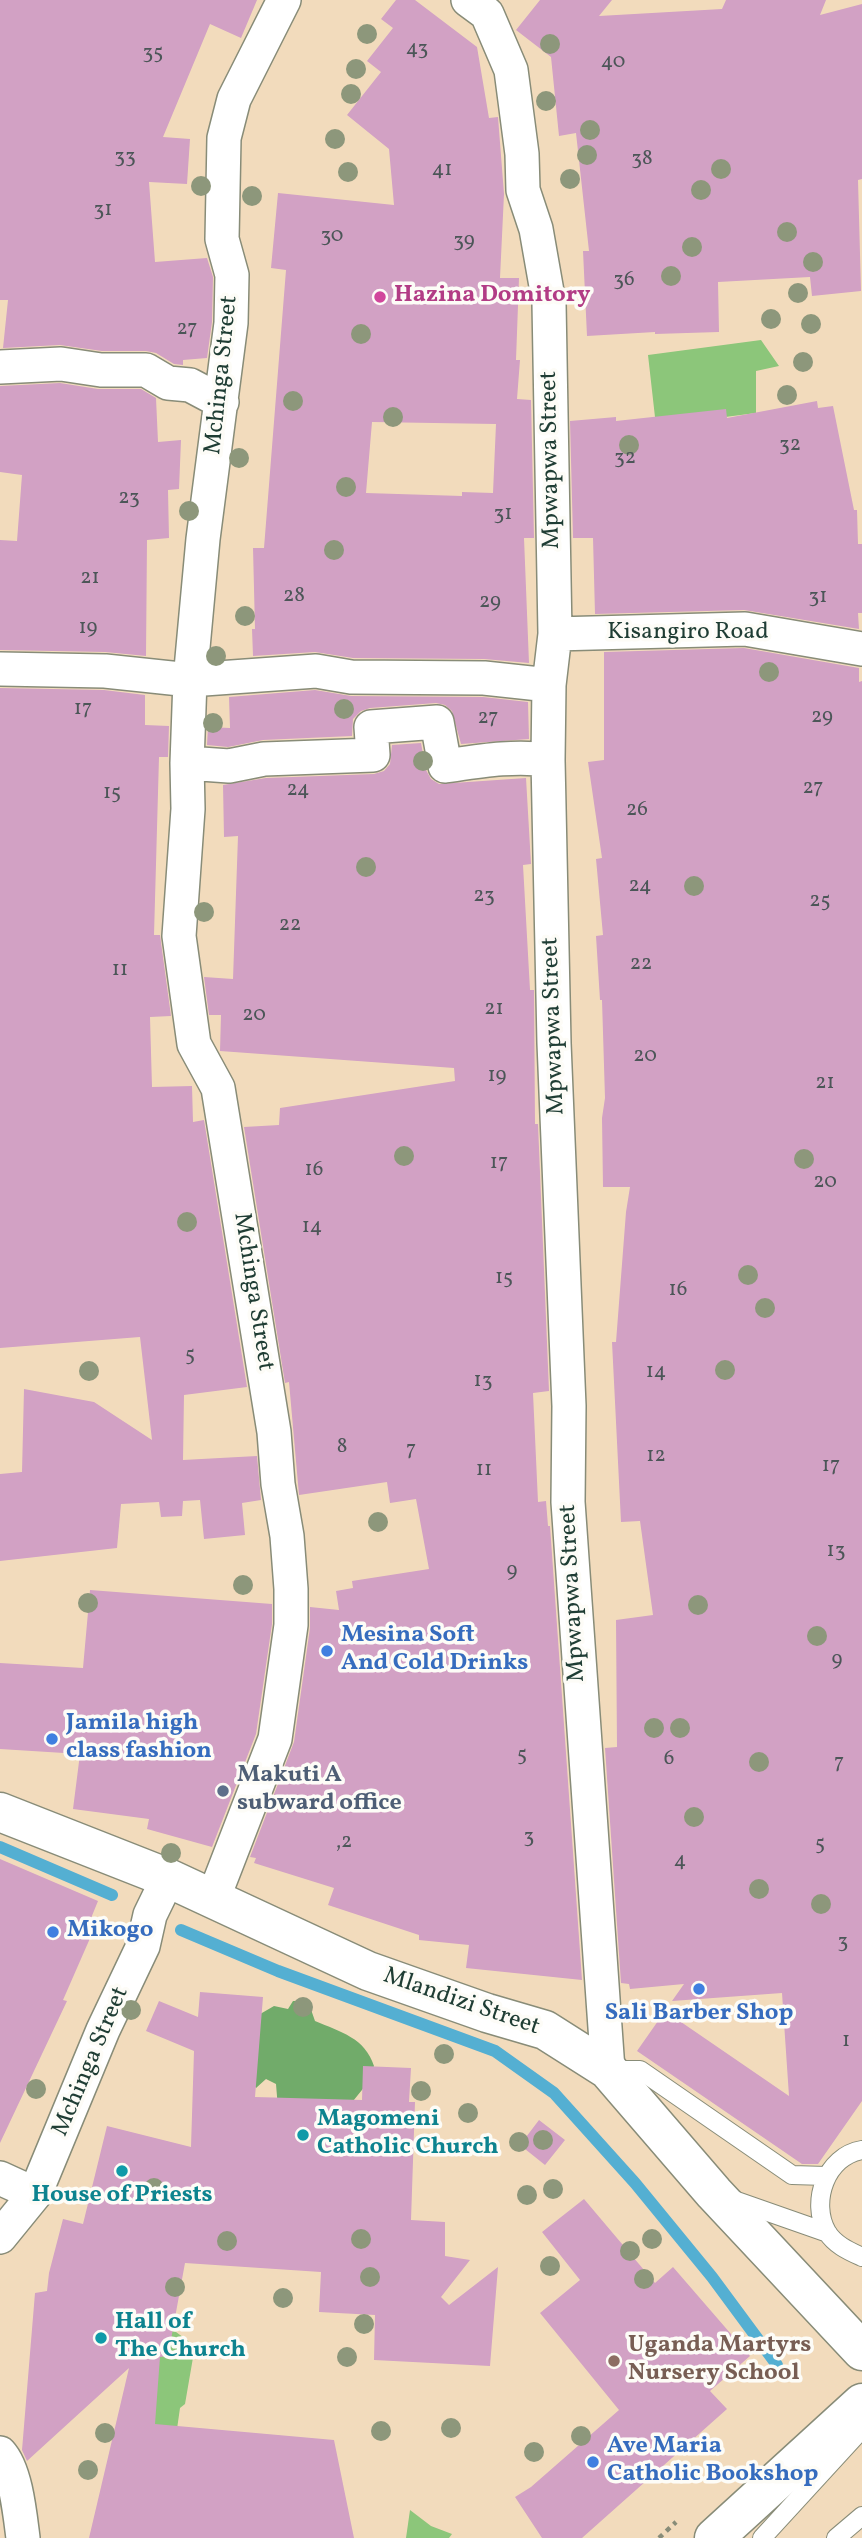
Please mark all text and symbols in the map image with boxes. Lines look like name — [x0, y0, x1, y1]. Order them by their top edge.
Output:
house number: 43 — [406, 37, 428, 63]
house number: 35 — [143, 41, 163, 67]
house number: 40 — [601, 50, 625, 76]
house number: 33 — [114, 145, 136, 171]
house number: 38 — [631, 147, 653, 173]
house number: 41 — [432, 158, 452, 184]
house number: 31 — [94, 198, 112, 224]
house number: 30 — [321, 224, 343, 250]
house number: 39 — [453, 229, 475, 255]
house number: 36 — [613, 268, 635, 294]
place label: Hazina Domitory — [394, 283, 591, 311]
marker: Hazina Domitory — [372, 289, 388, 305]
street label: Mchinga Street — [200, 294, 246, 456]
house number: 27 — [177, 317, 197, 343]
street label: Mpwapwa Street — [536, 371, 568, 549]
house number: 32 — [779, 433, 801, 459]
house number: 32 — [614, 446, 636, 472]
house number: 23 — [118, 486, 140, 512]
house number: 31 — [494, 502, 512, 528]
house number: 21 — [80, 566, 100, 592]
house number: 28 — [283, 584, 305, 610]
house number: 31 — [809, 585, 827, 611]
house number: 29 — [479, 590, 501, 616]
house number: 19 — [78, 616, 98, 642]
street label: Kisangiro Road — [607, 620, 769, 648]
house number: 17 — [74, 697, 92, 723]
house number: 29 — [811, 705, 833, 731]
house number: 27 — [478, 706, 498, 732]
house number: 27 — [803, 776, 823, 802]
house number: 24 — [286, 778, 310, 804]
house number: 15 — [103, 781, 121, 807]
house number: 26 — [626, 798, 648, 824]
house number: 24 — [628, 874, 652, 900]
house number: 23 — [473, 884, 495, 910]
house number: 25 — [809, 889, 831, 915]
house number: 22 — [279, 913, 301, 939]
street label: Mpwapwa Street — [538, 936, 572, 1116]
house number: 22 — [630, 952, 652, 978]
house number: 11 — [112, 958, 128, 984]
house number: 21 — [484, 997, 504, 1023]
house number: 20 — [242, 1003, 266, 1029]
house number: 20 — [633, 1044, 657, 1070]
house number: 19 — [487, 1064, 507, 1090]
house number: 21 — [815, 1071, 835, 1097]
house number: 17 — [490, 1151, 508, 1177]
house number: 16 — [305, 1158, 323, 1184]
house number: 20 — [813, 1170, 837, 1196]
street label: Mchinga Street — [225, 1211, 279, 1373]
house number: 14 — [302, 1215, 322, 1241]
house number: 15 — [495, 1266, 513, 1292]
house number: 16 — [669, 1278, 687, 1304]
house number: 5 — [185, 1343, 195, 1369]
house number: 14 — [646, 1360, 666, 1386]
house number: 13 — [474, 1369, 492, 1395]
house number: 8 — [337, 1435, 347, 1461]
house number: 7 — [406, 1438, 416, 1464]
house number: 12 — [646, 1444, 666, 1470]
house number: 17 — [822, 1454, 840, 1480]
house number: 11 — [476, 1458, 492, 1484]
street label: Mpwapwa Street — [555, 1503, 593, 1683]
house number: 13 — [827, 1539, 845, 1565]
house number: 9 — [507, 1559, 517, 1585]
place label: Mesina Soft And Cold Drinks — [341, 1623, 528, 1679]
marker: Mesina Soft And Cold Drinks — [319, 1643, 335, 1659]
house number: 9 — [832, 1648, 842, 1674]
place label: Jamila high class fashion — [66, 1711, 212, 1767]
marker: Jamila high class fashion — [44, 1731, 60, 1747]
house number: 5 — [517, 1743, 527, 1769]
house number: 6 — [664, 1747, 674, 1773]
house number: 7 — [834, 1751, 844, 1777]
place label: Makuti A subward office — [237, 1763, 402, 1819]
marker: Makuti A subward office — [215, 1783, 231, 1799]
house number: 3 — [524, 1825, 534, 1851]
house number: ,2 — [336, 1830, 352, 1856]
house number: 5 — [815, 1832, 825, 1858]
house number: 4 — [674, 1849, 686, 1875]
place label: Mikogo — [67, 1918, 153, 1946]
marker: Mikogo — [45, 1924, 61, 1940]
house number: 3 — [838, 1930, 848, 1956]
street label: Mlandizi Street — [379, 1963, 543, 2043]
marker: Sali Barber Shop — [691, 1981, 707, 1997]
street label: Mchinga Street — [48, 1983, 136, 2141]
place label: Sali Barber Shop — [605, 2001, 793, 2029]
house number: 1 — [842, 2029, 850, 2055]
place label: Magomeni Catholic Church — [317, 2107, 499, 2163]
marker: Magomeni Catholic Church — [295, 2127, 311, 2143]
marker: House of Priests — [114, 2163, 130, 2179]
place label: House of Priests — [31, 2183, 213, 2211]
place label: Hall of The Church — [115, 2310, 246, 2366]
marker: Hall of The Church — [93, 2330, 109, 2346]
place label: Uganda Martyrs Nursery School — [628, 2333, 811, 2389]
marker: Uganda Martyrs Nursery School — [606, 2353, 622, 2369]
place label: Ave Maria Catholic Bookshop — [607, 2434, 818, 2490]
marker: Ave Maria Catholic Bookshop — [585, 2454, 601, 2470]

